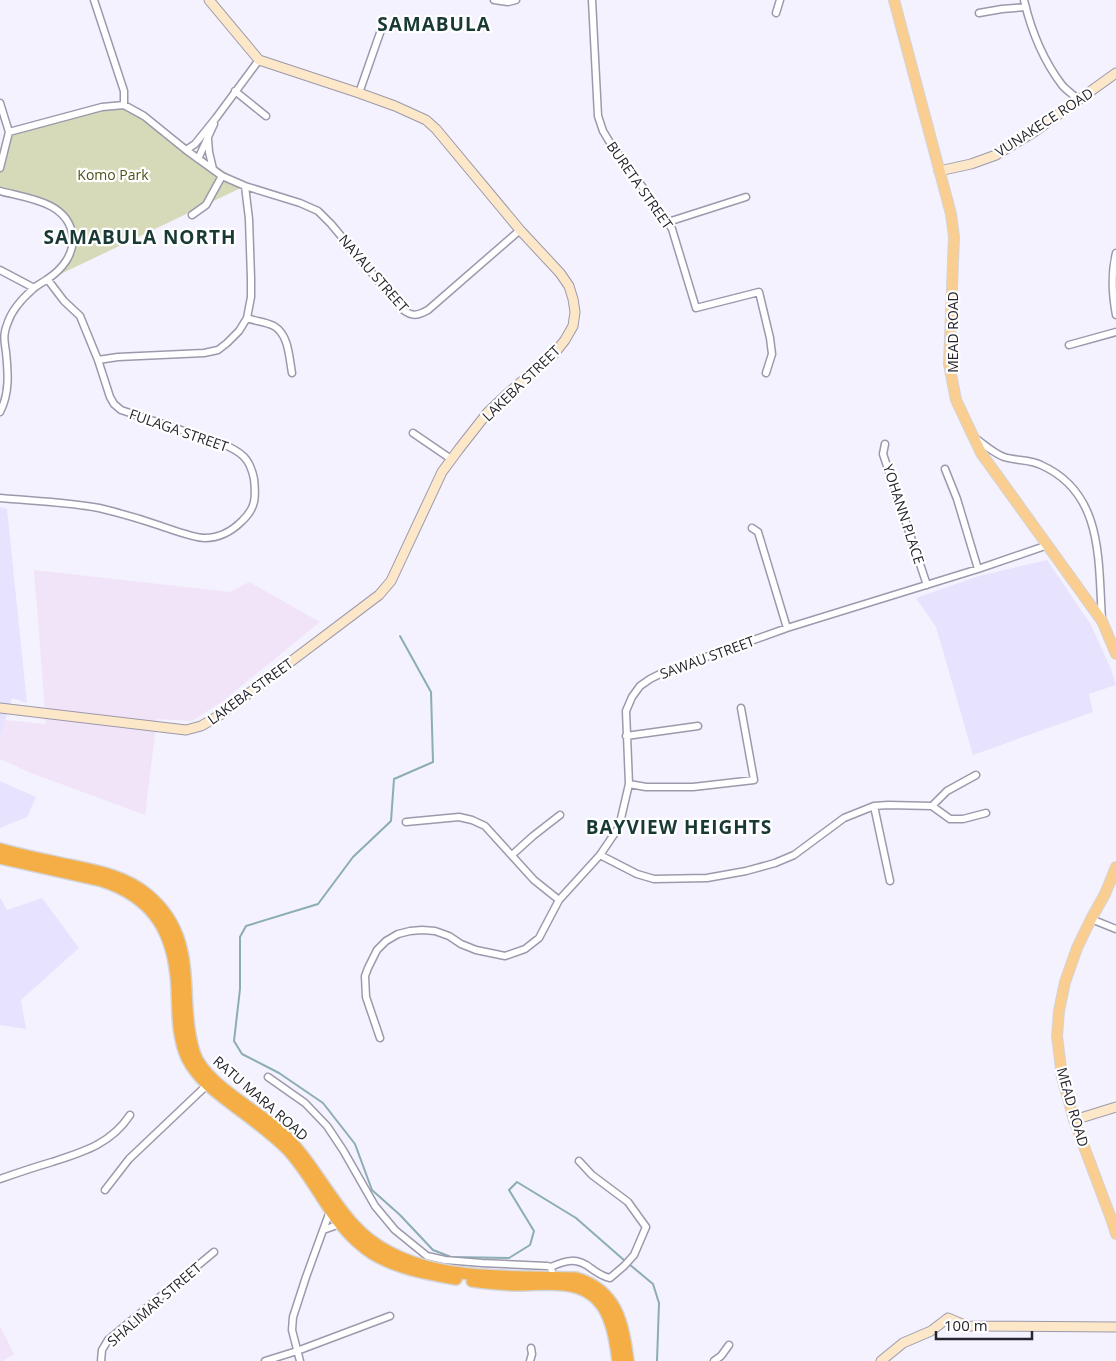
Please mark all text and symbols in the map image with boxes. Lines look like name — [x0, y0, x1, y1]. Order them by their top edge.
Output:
district label: SAMABULA — [377, 11, 491, 37]
street label: VUNAKECE ROAD — [991, 83, 1097, 161]
street label: BURETA STREET — [603, 137, 678, 233]
park label: Komo Park — [77, 165, 149, 184]
district label: SAMABULA NORTH — [43, 224, 237, 250]
street label: NAYAU STREET — [335, 230, 413, 316]
street label: MEAD ROAD — [943, 291, 962, 373]
street label: LAKEBA STREET — [478, 341, 564, 425]
street label: FULAGA STREET — [127, 404, 231, 456]
street label: YOHANN PLACE — [879, 462, 929, 566]
street label: SAWAU STREET — [657, 631, 757, 683]
street label: LAKEBA STREET — [203, 653, 297, 728]
district label: BAYVIEW HEIGHTS — [586, 814, 772, 840]
street label: RATU MARA ROAD — [209, 1051, 313, 1145]
street label: MEAD ROAD — [1053, 1065, 1093, 1149]
street label: SHALIMAR STREET — [103, 1258, 205, 1350]
scale bar — [936, 1308, 1032, 1340]
text: 100 m — [944, 1315, 988, 1335]

